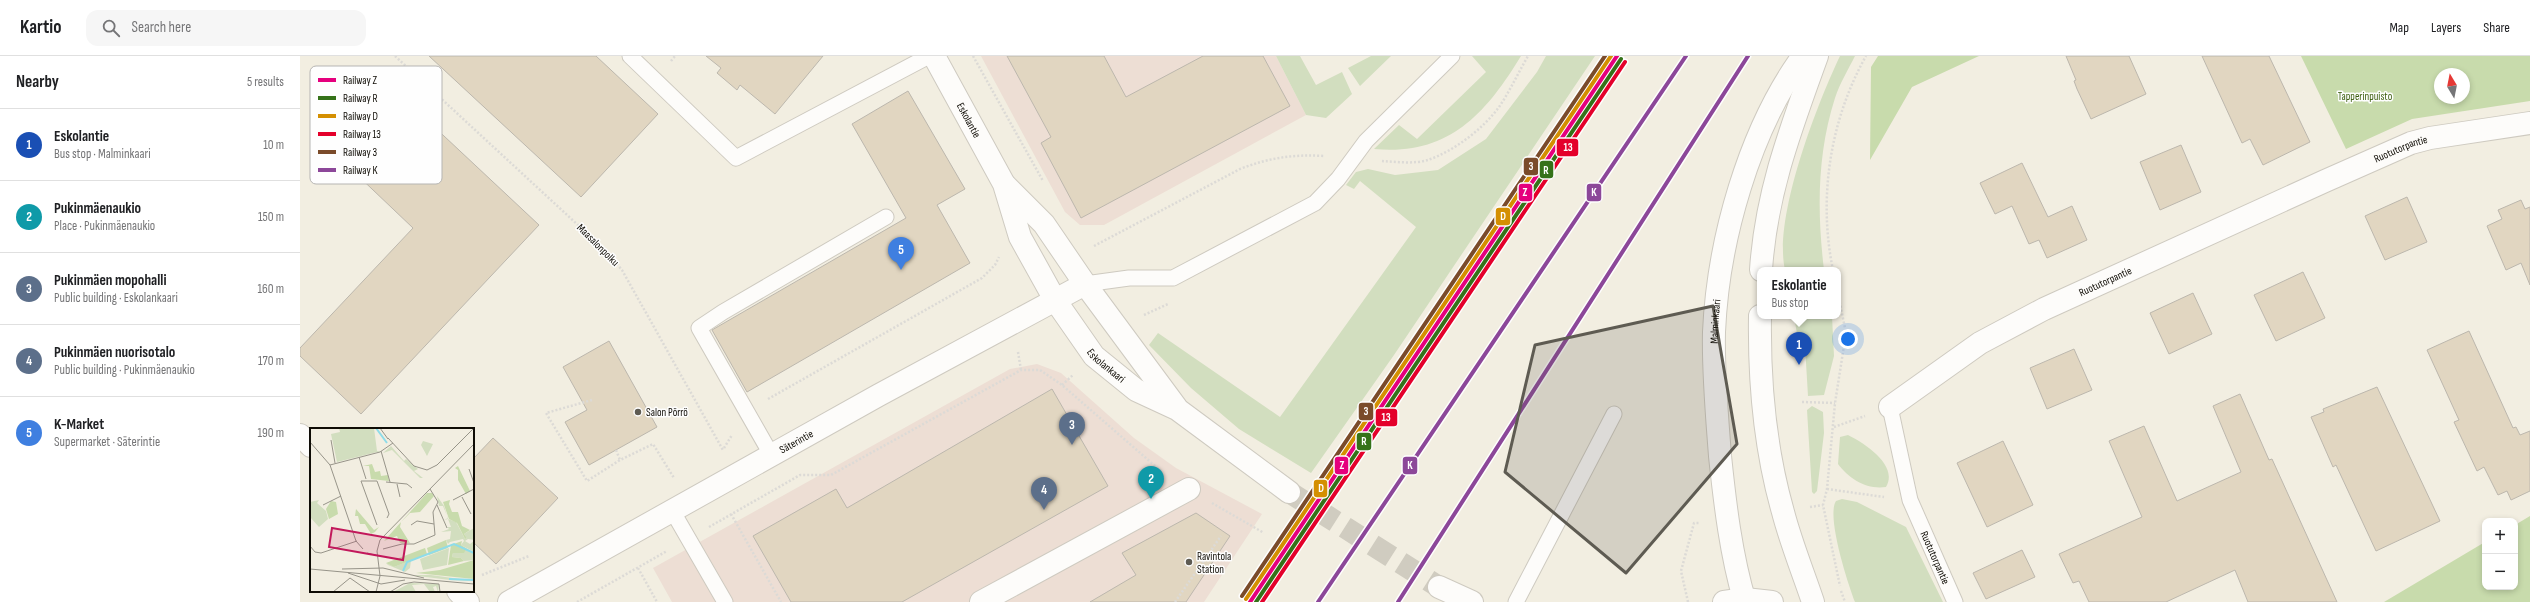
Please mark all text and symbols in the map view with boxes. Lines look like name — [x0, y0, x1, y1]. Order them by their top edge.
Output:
search box — [86, 10, 366, 46]
text: Kartio — [20, 16, 62, 39]
icon: search — [100, 17, 122, 39]
text: Search here — [132, 18, 191, 37]
text: Map — [2389, 19, 2409, 36]
text: Layers — [2431, 19, 2461, 36]
text: Share — [2483, 19, 2510, 36]
legend — [310, 66, 442, 184]
north arrow — [2434, 68, 2470, 104]
text: Nearby — [16, 72, 59, 92]
text: 5 results — [247, 74, 284, 90]
text: Railway Z — [343, 74, 377, 87]
park label: Tapperinpuisto — [2338, 90, 2393, 103]
text: Railway R — [343, 92, 378, 105]
street label: Eskolantie — [954, 100, 984, 140]
text: Railway D — [343, 110, 378, 123]
text: Eskolantie — [54, 127, 109, 146]
text: Railway 13 — [343, 128, 381, 141]
street label: Ruotutorpantie — [2372, 132, 2429, 165]
text: 1 — [26, 137, 32, 153]
text: 10 m — [263, 137, 284, 153]
line badge: 13 — [1556, 138, 1579, 157]
text: 13 — [1563, 141, 1573, 154]
text: Bus stop · Malminkaari — [54, 146, 151, 162]
text: Railway 3 — [343, 146, 377, 159]
line badge: 3 — [1523, 157, 1539, 176]
text: 3 — [1529, 160, 1534, 173]
line badge: R — [1539, 160, 1554, 179]
text: Railway K — [343, 164, 377, 177]
text: R — [1543, 164, 1549, 177]
line badge: Z — [1518, 183, 1533, 202]
line badge: K — [1586, 183, 1602, 202]
text: Z — [1523, 186, 1528, 199]
text: K — [1591, 186, 1597, 199]
text: Pukinmäenaukio — [54, 199, 141, 218]
line badge: D — [1495, 207, 1511, 226]
text: 2 — [26, 209, 32, 225]
text: 150 m — [258, 209, 284, 225]
text: D — [1500, 210, 1506, 223]
text: Place · Pukinmäenaukio — [54, 218, 155, 234]
street label: Maasalonpolku — [574, 221, 622, 269]
pin: 5 — [888, 237, 914, 270]
street label: Ruotutorpantie — [2077, 264, 2134, 299]
popup — [1757, 267, 1841, 319]
text: Pukinmäen mopohalli — [54, 271, 167, 290]
text: Eskolantie — [1771, 276, 1827, 295]
text: 3 — [26, 281, 32, 297]
text: 160 m — [258, 281, 284, 297]
text: Public building · Eskolankaari — [54, 290, 178, 306]
text: Bus stop — [1771, 295, 1809, 311]
street label: Malminkaari — [1707, 299, 1723, 344]
your location — [1838, 329, 1858, 349]
pin: 1 — [1786, 332, 1812, 365]
text: Pukinmäen nuorisotalo — [54, 343, 175, 362]
street label: Eskolankaari — [1084, 346, 1128, 385]
text: 4 — [26, 353, 32, 369]
text: 170 m — [258, 353, 284, 369]
text: Public building · Pukinmäenaukio — [54, 362, 195, 378]
line badge: 3 — [1358, 402, 1374, 421]
text: 3 — [1364, 405, 1369, 418]
place label: Salon Pörrö — [646, 406, 688, 419]
marker: Salon Pörrö — [633, 407, 643, 417]
line badge: 13 — [1375, 408, 1398, 427]
text: 13 — [1381, 411, 1391, 424]
pin: 3 — [1059, 412, 1085, 445]
text: K-Market — [54, 415, 104, 434]
text: 5 — [26, 425, 32, 441]
text: 190 m — [257, 425, 284, 441]
street label: Säterintie — [777, 427, 815, 456]
inset map — [310, 428, 474, 592]
line badge: R — [1356, 432, 1372, 451]
text: Supermarket · Säterintie — [54, 434, 160, 450]
text: R — [1361, 435, 1367, 448]
line badge: Z — [1334, 456, 1349, 475]
line badge: K — [1402, 456, 1418, 475]
text: Z — [1340, 459, 1345, 472]
text: K — [1407, 459, 1413, 472]
pin: 2 — [1138, 466, 1164, 499]
pin: 4 — [1031, 477, 1057, 510]
line badge: D — [1313, 479, 1328, 498]
text: D — [1318, 482, 1324, 495]
map controls — [2482, 518, 2518, 590]
button: + — [2482, 518, 2518, 554]
street label: Ruotutorpantie — [1918, 529, 1953, 586]
place label: Ravintola Station — [1197, 550, 1231, 576]
button: − — [2482, 554, 2518, 590]
marker: Ravintola Station — [1184, 557, 1194, 567]

